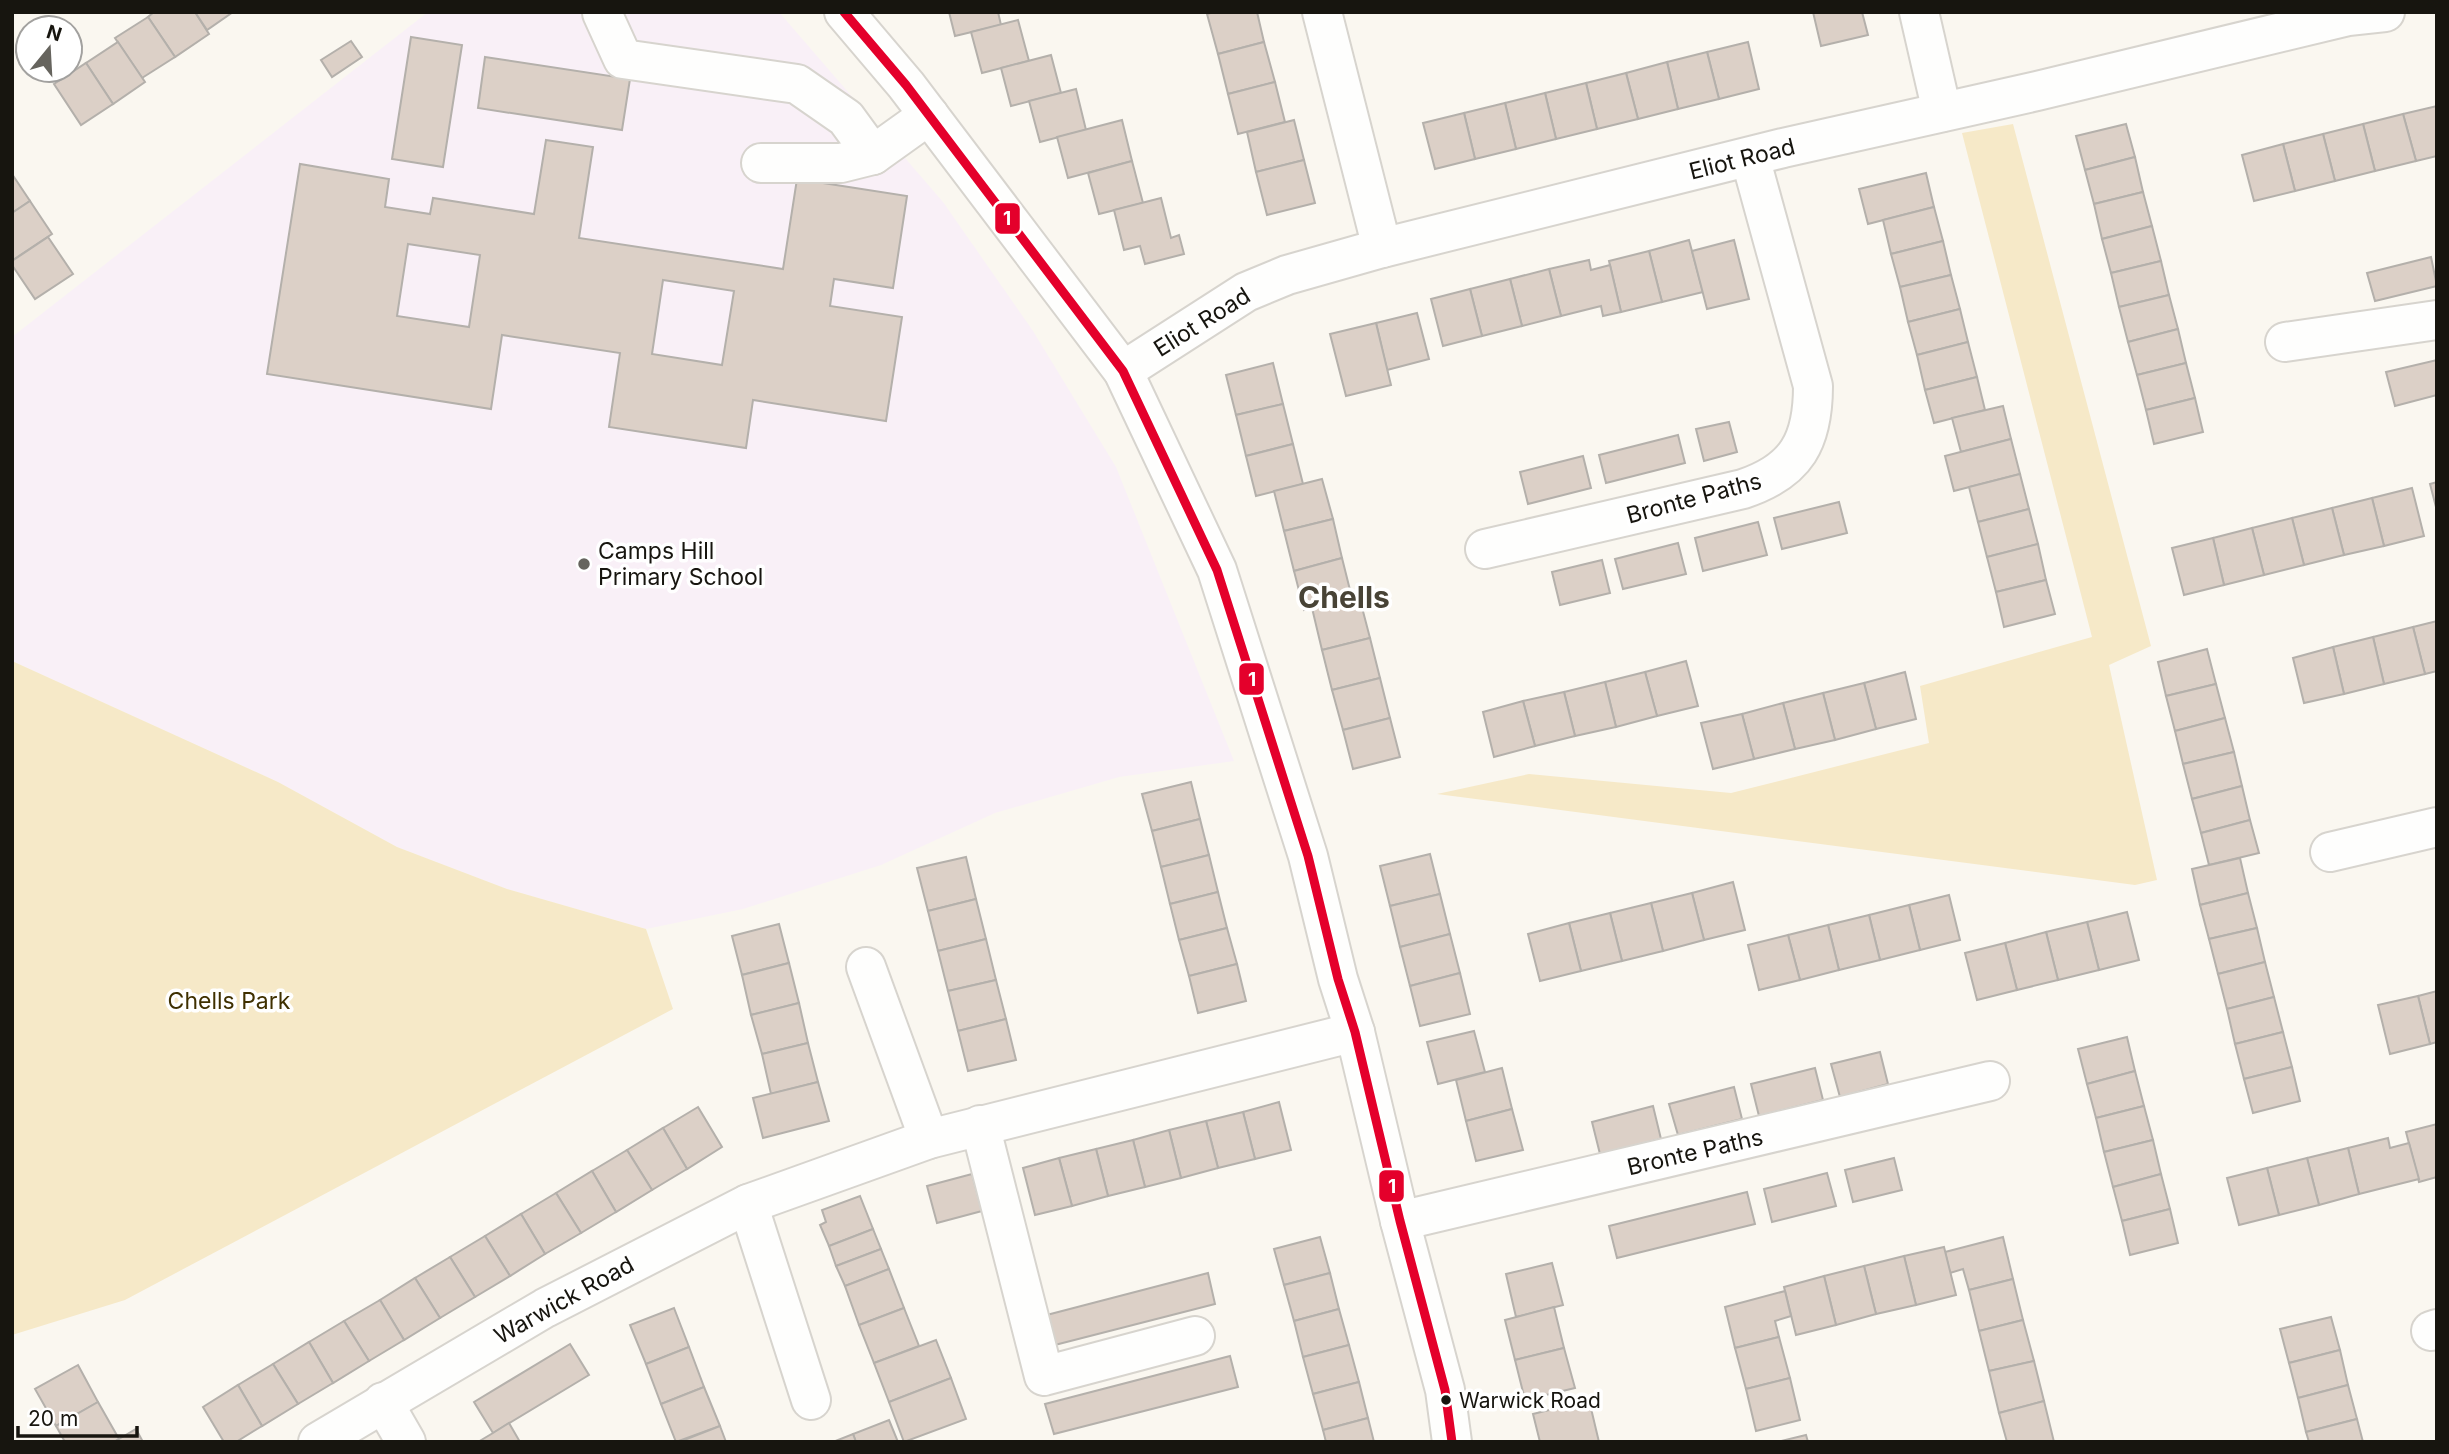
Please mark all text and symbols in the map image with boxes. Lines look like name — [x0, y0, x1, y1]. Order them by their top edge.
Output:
north arrow — [14, 14, 84, 84]
text: N — [44, 20, 65, 46]
street label: Eliot Road — [1686, 132, 1798, 186]
line badge: 1 — [994, 202, 1021, 235]
text: 1 — [1003, 207, 1011, 230]
street label: Eliot Road — [1149, 281, 1255, 363]
street label: Bronte Paths — [1623, 467, 1765, 529]
place label: Camps Hill Primary School — [598, 537, 763, 591]
marker: Camps Hill Primary School — [576, 556, 592, 572]
district label: Chells — [1298, 579, 1390, 615]
line badge: 1 — [1238, 662, 1265, 696]
text: 1 — [1248, 668, 1256, 691]
park label: Chells Park — [168, 987, 291, 1015]
street label: Bronte Paths — [1624, 1123, 1766, 1181]
line badge: 1 — [1378, 1169, 1405, 1203]
text: 1 — [1388, 1175, 1396, 1198]
street label: Warwick Road — [489, 1250, 639, 1350]
place label: Warwick Road — [1459, 1388, 1601, 1413]
marker: Warwick Road — [1439, 1393, 1453, 1407]
scale bar — [18, 1394, 136, 1438]
text: 20 m — [28, 1406, 78, 1431]

